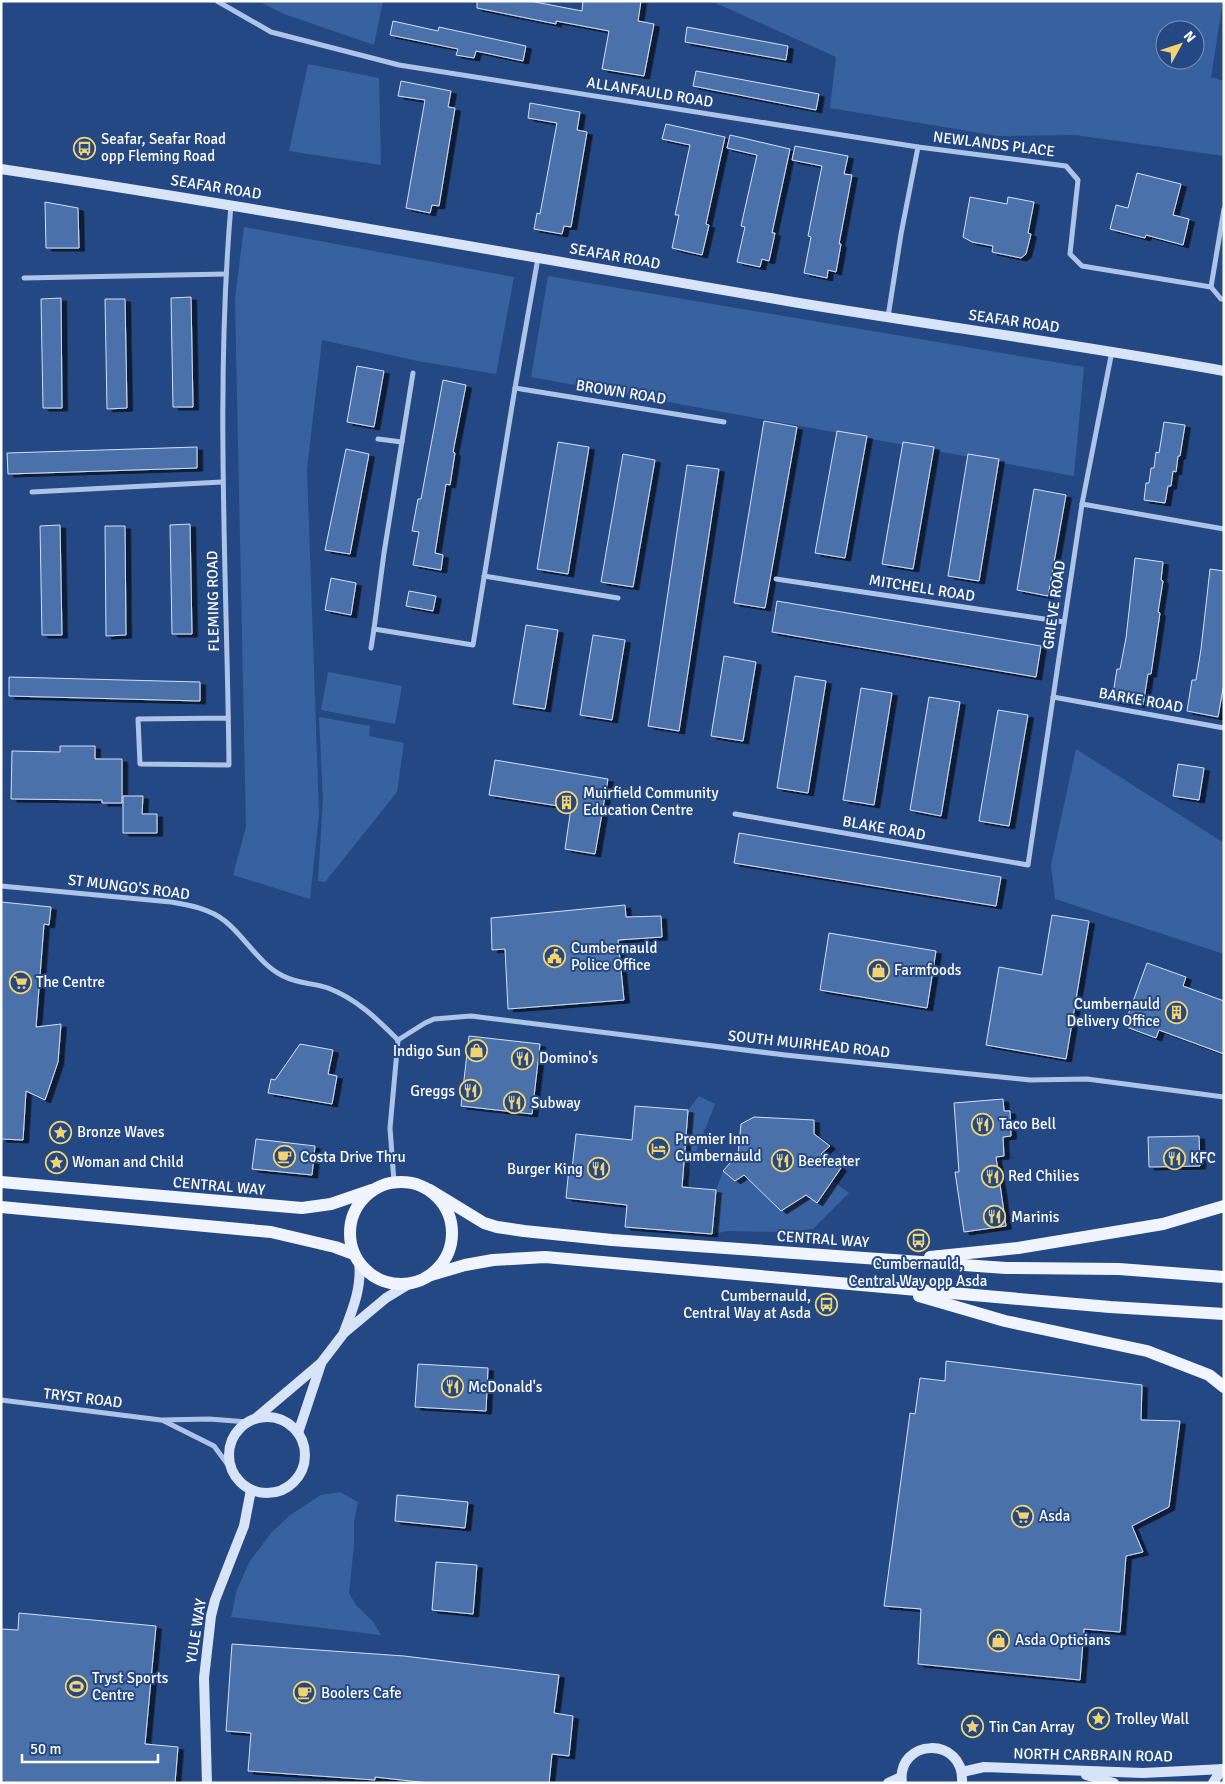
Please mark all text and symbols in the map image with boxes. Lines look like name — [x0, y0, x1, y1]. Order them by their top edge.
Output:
north arrow — [1155, 20, 1205, 70]
text: N — [1180, 28, 1199, 46]
street label: ALLANFAULD ROAD — [585, 73, 715, 111]
street label: NEWLANDS PLACE — [932, 128, 1056, 160]
place label: Seafar, Seafar Road opp Fleming Road — [101, 130, 226, 165]
bus stop icon: Seafar, Seafar Road opp Fleming Road — [73, 136, 97, 160]
street label: SEAFAR ROAD — [169, 171, 263, 203]
street label: SEAFAR ROAD — [568, 239, 662, 273]
street label: SEAFAR ROAD — [967, 306, 1061, 336]
street label: BROWN ROAD — [575, 376, 667, 408]
street label: FLEMING ROAD — [203, 550, 223, 652]
street label: GRIEVE ROAD — [1039, 560, 1069, 650]
street label: MITCHELL ROAD — [868, 571, 976, 605]
street label: BARKE ROAD — [1097, 684, 1185, 716]
place label: Muirfield Community Education Centre — [583, 784, 718, 819]
building icon: Muirfield Community Education Centre — [555, 790, 579, 814]
street label: BLAKE ROAD — [841, 812, 927, 844]
street label: ST MUNGO'S ROAD — [67, 871, 191, 903]
place label: Cumbernauld Police Office — [571, 939, 657, 974]
public building icon: Cumbernauld Police Office — [543, 945, 567, 969]
shop icon: Farmfoods — [866, 958, 890, 982]
place label: Farmfoods — [894, 961, 962, 979]
supermarket icon: The Centre — [8, 970, 32, 994]
place label: The Centre — [36, 973, 105, 991]
place label: Cumbernauld Delivery Office — [1066, 995, 1160, 1030]
building icon: Cumbernauld Delivery Office — [1164, 1001, 1188, 1025]
street label: SOUTH MUIRHEAD ROAD — [727, 1027, 891, 1061]
shop icon: Indigo Sun — [465, 1039, 489, 1063]
place label: Indigo Sun — [393, 1042, 461, 1060]
restaurant icon: Domino's — [511, 1046, 535, 1070]
place label: Domino's — [539, 1049, 599, 1067]
restaurant icon: Greggs — [459, 1079, 483, 1103]
place label: Greggs — [410, 1082, 455, 1100]
restaurant icon: Subway — [503, 1091, 527, 1115]
place label: Subway — [531, 1094, 581, 1112]
restaurant icon: Taco Bell — [971, 1112, 995, 1136]
place label: Taco Bell — [999, 1115, 1056, 1133]
place icon: Bronze Waves — [49, 1120, 73, 1144]
place label: Bronze Waves — [77, 1123, 165, 1141]
place label: Premier Inn Cumbernauld — [675, 1130, 761, 1165]
hotel icon: Premier Inn Cumbernauld — [647, 1136, 671, 1160]
cafe icon: Costa Drive Thru — [272, 1145, 296, 1169]
restaurant icon: KFC — [1162, 1146, 1186, 1170]
place label: Costa Drive Thru — [300, 1148, 406, 1166]
restaurant icon: Beefeater — [770, 1149, 794, 1173]
place label: KFC — [1190, 1149, 1216, 1167]
place icon: Woman and Child — [44, 1150, 68, 1174]
place label: Beefeater — [798, 1152, 861, 1170]
place label: Woman and Child — [72, 1153, 184, 1171]
restaurant icon: Burger King — [587, 1157, 611, 1181]
place label: Burger King — [507, 1160, 583, 1178]
restaurant icon: Red Chilies — [980, 1164, 1004, 1188]
place label: Red Chilies — [1008, 1167, 1080, 1185]
street label: CENTRAL WAY — [172, 1173, 266, 1199]
restaurant icon: Marinis — [983, 1205, 1007, 1229]
place label: Marinis — [1011, 1208, 1060, 1226]
street label: CENTRAL WAY — [776, 1227, 870, 1251]
bus stop icon: Cumbernauld, Central Way opp Asda — [906, 1229, 930, 1253]
place label: Cumbernauld, Central Way opp Asda — [849, 1255, 987, 1290]
place label: Cumbernauld, Central Way at Asda — [683, 1287, 811, 1322]
bus stop icon: Cumbernauld, Central Way at Asda — [815, 1293, 839, 1317]
restaurant icon: McDonald's — [440, 1375, 464, 1399]
place label: McDonald's — [468, 1378, 543, 1396]
street label: TRYST ROAD — [43, 1384, 123, 1412]
supermarket icon: Asda — [1011, 1504, 1035, 1528]
place label: Asda — [1039, 1507, 1070, 1525]
street label: YULE WAY — [182, 1597, 210, 1665]
shop icon: Asda Opticians — [987, 1628, 1011, 1652]
place label: Asda Opticians — [1015, 1631, 1111, 1649]
place label: Tryst Sports Centre — [92, 1669, 169, 1704]
sports icon: Tryst Sports Centre — [64, 1675, 88, 1699]
cafe icon: Boolers Cafe — [293, 1681, 317, 1705]
place label: Boolers Cafe — [321, 1684, 402, 1702]
place icon: Trolley Wall — [1087, 1707, 1111, 1731]
place label: Trolley Wall — [1115, 1710, 1189, 1728]
place icon: Tin Can Array — [961, 1715, 985, 1739]
place label: Tin Can Array — [989, 1718, 1075, 1736]
scale bar — [22, 1732, 159, 1764]
text: 50 m — [30, 1740, 61, 1758]
street label: NORTH CARBRAIN ROAD — [1013, 1745, 1173, 1765]

